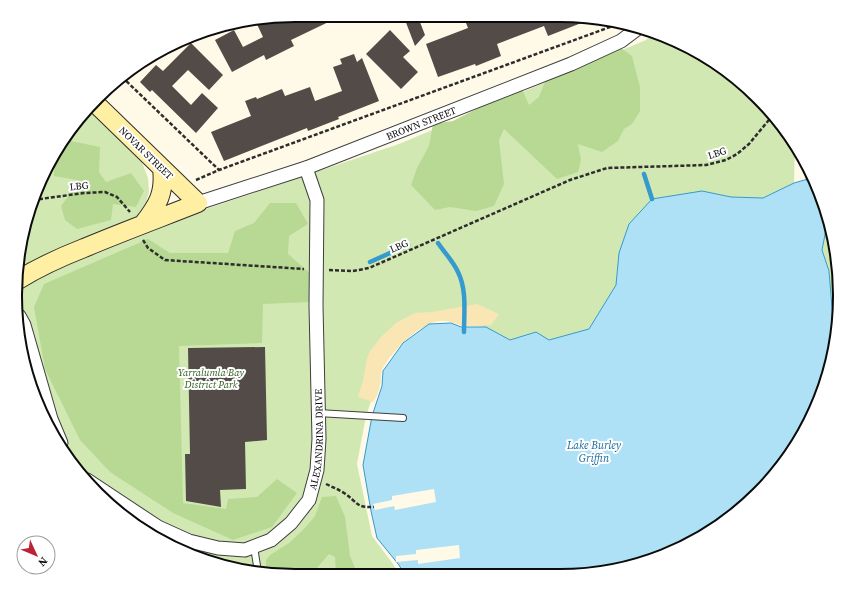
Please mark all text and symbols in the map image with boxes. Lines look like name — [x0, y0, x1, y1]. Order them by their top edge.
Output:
street label: BROWN STREET — [384, 103, 458, 142]
street label: NOVAR STREET — [116, 124, 176, 182]
street label: LBG — [706, 144, 728, 162]
street label: LBG — [69, 179, 89, 193]
street label: LBG — [388, 236, 410, 256]
park label: Yarralumla Bay District Park — [178, 366, 244, 391]
street label: ALEXANDRINA DRIVE — [306, 389, 326, 491]
water label: Lake Burley Griffin — [566, 438, 622, 466]
north arrow — [16, 535, 56, 575]
text: N — [35, 554, 51, 570]

